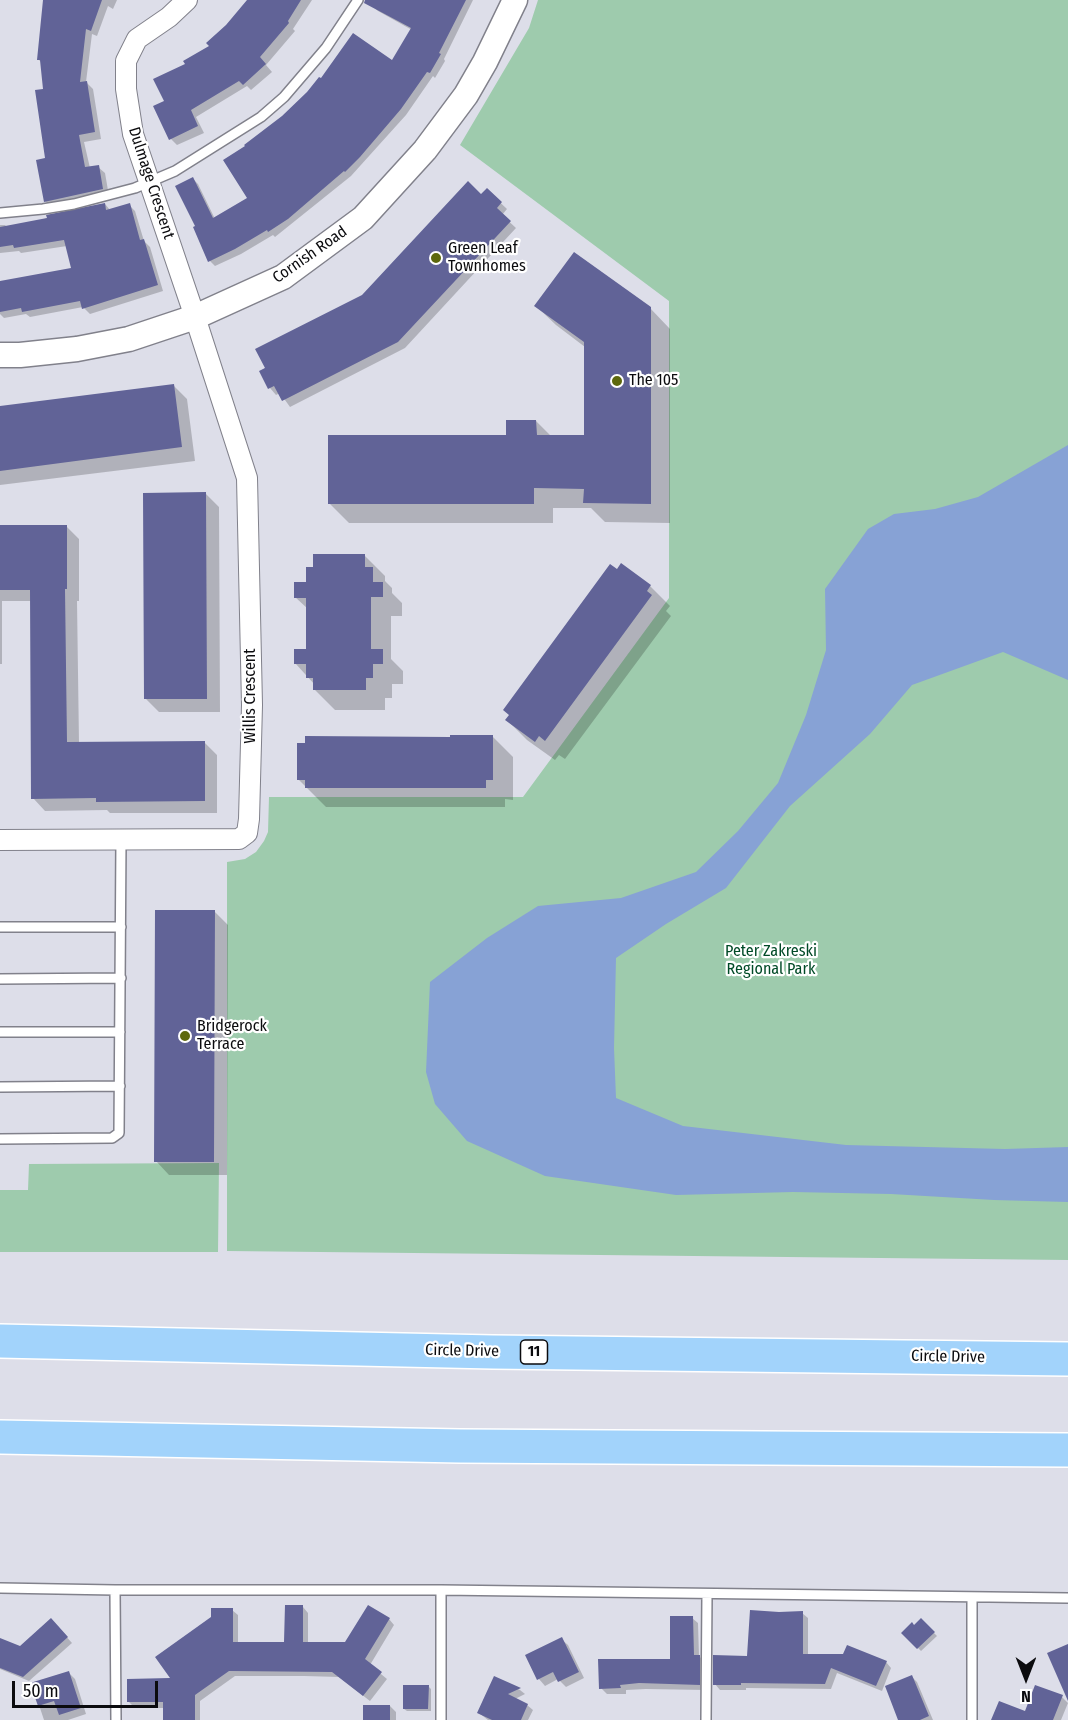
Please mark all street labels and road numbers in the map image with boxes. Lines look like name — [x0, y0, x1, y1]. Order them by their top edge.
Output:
street label: Dulmage Crescent — [124, 125, 178, 241]
street label: Cornish Road — [269, 222, 351, 288]
street label: Willis Crescent — [241, 649, 261, 743]
road number: 11 — [520, 1340, 548, 1364]
street label: Circle Drive — [425, 1341, 499, 1361]
street label: Circle Drive — [911, 1347, 985, 1367]

